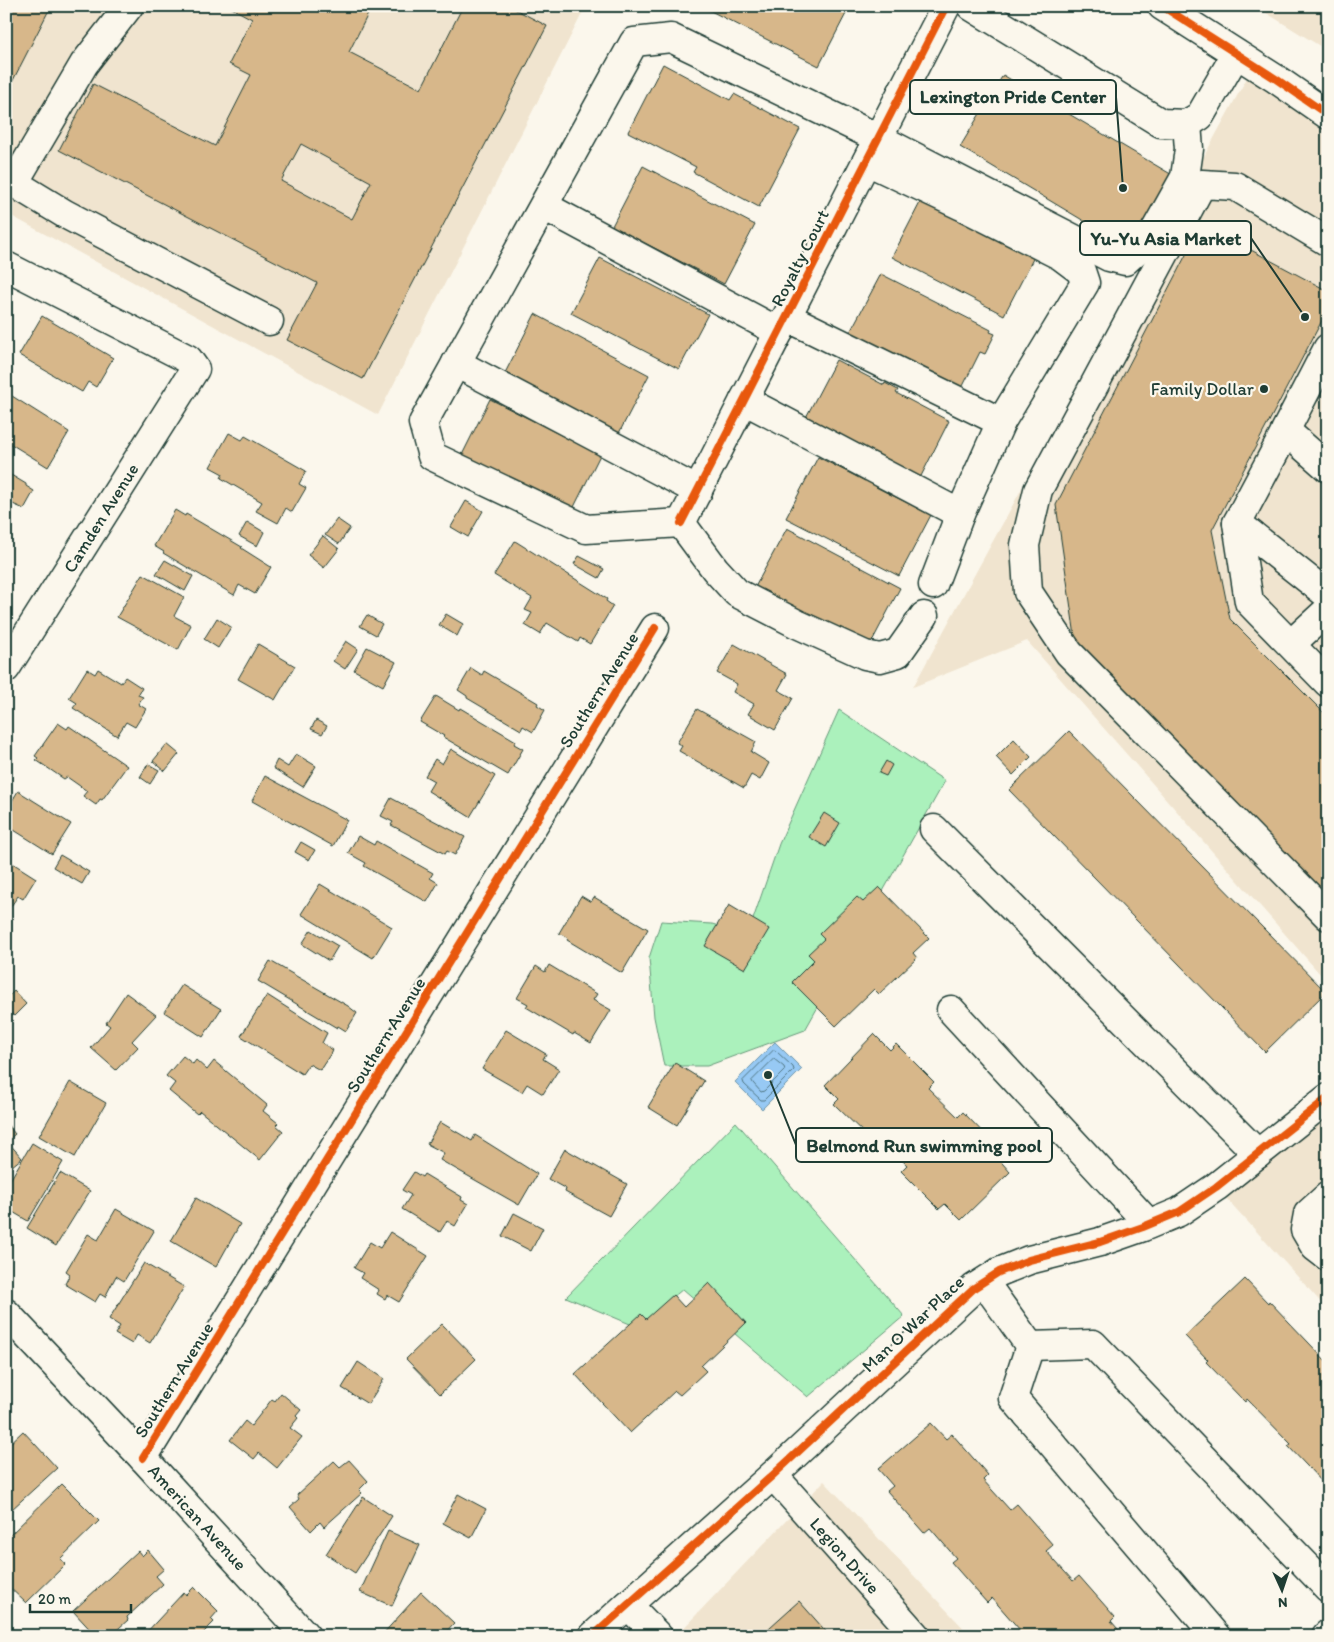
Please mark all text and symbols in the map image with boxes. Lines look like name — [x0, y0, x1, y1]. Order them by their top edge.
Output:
callout: Lexington Pride Center — [910, 80, 1116, 114]
text: Lexington Pride Center — [920, 85, 1107, 108]
street label: Royalty Court — [766, 206, 834, 310]
callout: Yu-Yu Asia Market — [1080, 221, 1251, 255]
text: Yu-Yu Asia Market — [1090, 227, 1241, 250]
place label: Family Dollar — [1151, 378, 1255, 400]
marker: Family Dollar — [1258, 383, 1270, 395]
street label: Camden Avenue — [59, 459, 143, 577]
street label: Southern Avenue — [555, 628, 643, 752]
street label: Southern Avenue — [342, 973, 430, 1097]
callout: Belmond Run swimming pool — [796, 1128, 1052, 1162]
text: Belmond Run swimming pool — [806, 1134, 1042, 1157]
street label: Man O War Place — [857, 1271, 969, 1377]
street label: Southern Avenue — [130, 1318, 218, 1442]
street label: American Avenue — [143, 1460, 251, 1575]
street label: Legion Drive — [805, 1513, 884, 1599]
north arrow — [1256, 1564, 1306, 1614]
scale bar — [30, 1582, 131, 1614]
text: 20 m — [38, 1590, 72, 1608]
text: N — [1277, 1594, 1288, 1611]

